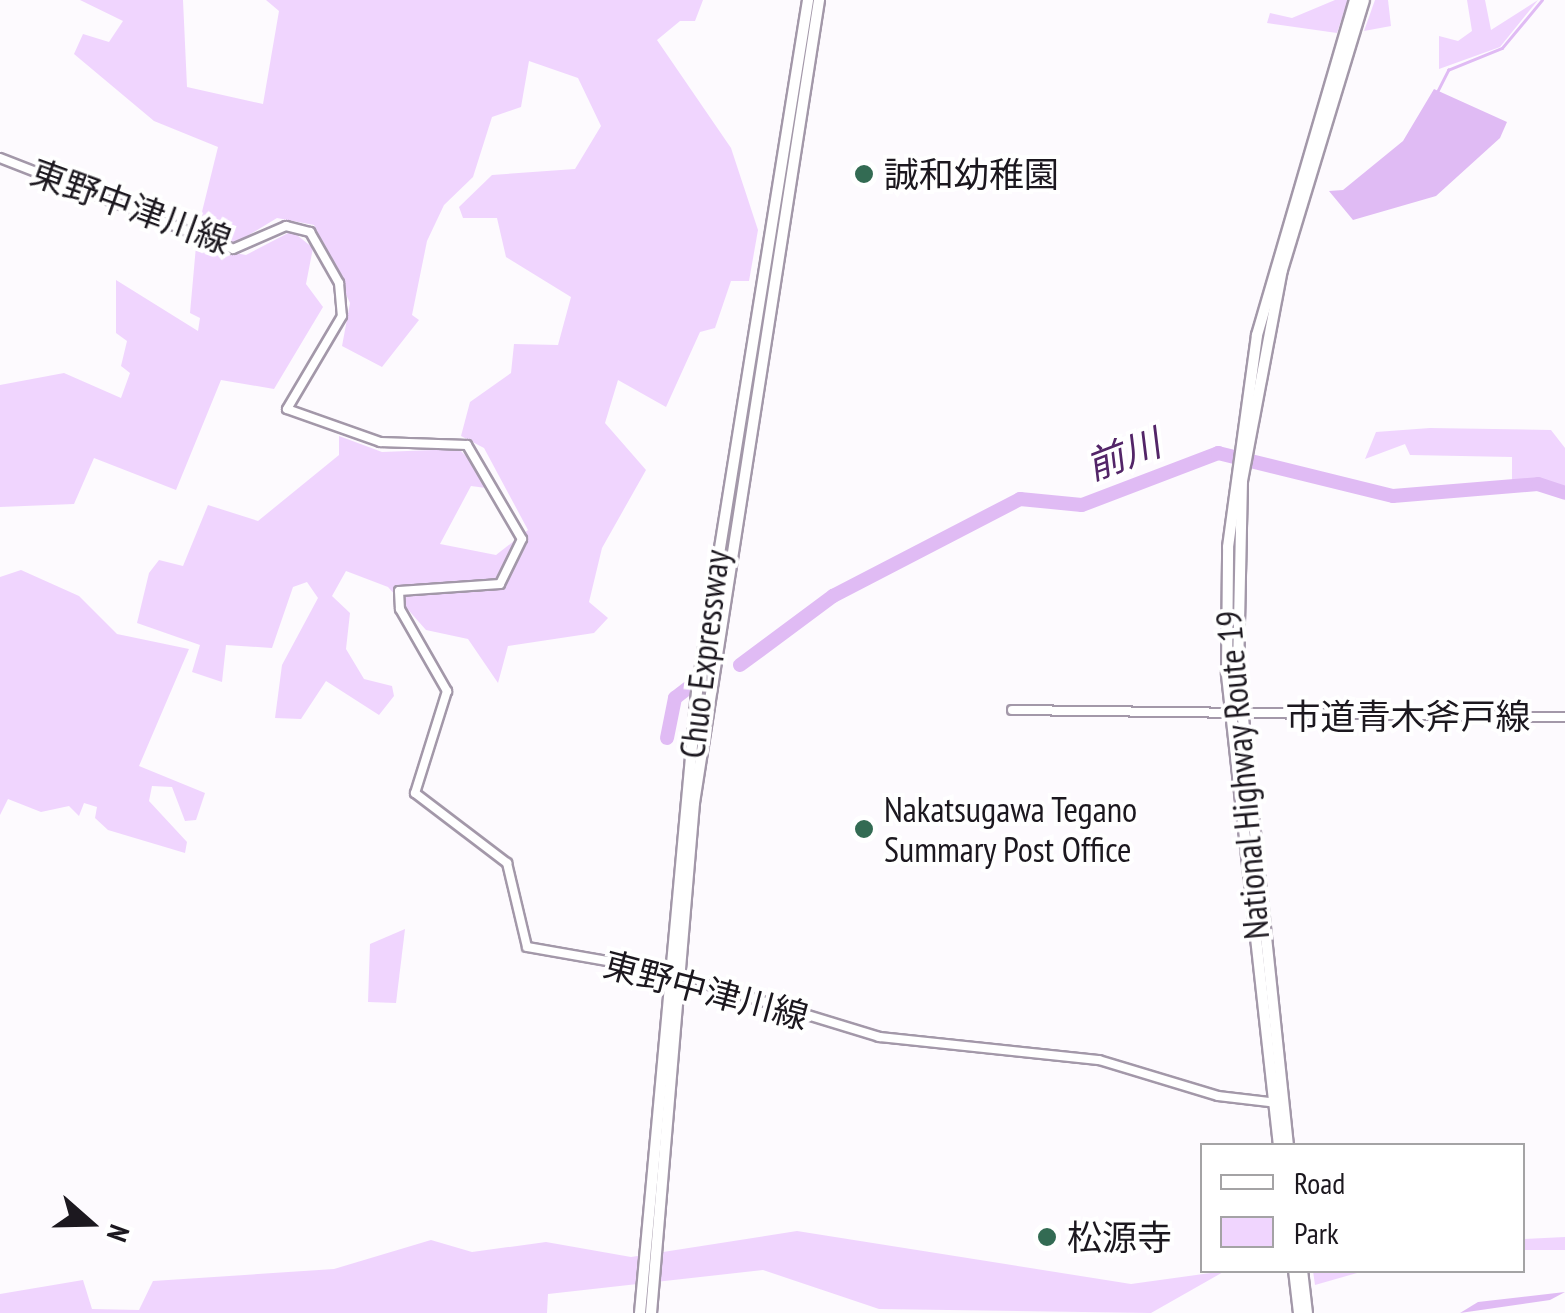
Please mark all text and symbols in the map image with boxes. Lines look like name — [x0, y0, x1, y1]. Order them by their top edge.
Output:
street label: 東野中津川線 — [25, 150, 237, 262]
place label: 誠和幼稚園 — [884, 153, 1059, 195]
marker: 誠和幼稚園 — [853, 163, 875, 185]
water label: 前川 — [1079, 419, 1167, 489]
street label: Chuo Expressway — [670, 548, 738, 760]
street label: National Highway Route 19 — [1207, 608, 1277, 942]
street label: 市道青木斧戸線 — [1286, 695, 1530, 737]
place label: Nakatsugawa Tegano Summary Post Office — [884, 788, 1138, 870]
marker: Nakatsugawa Tegano Summary Post Office — [853, 818, 875, 840]
street label: 東野中津川線 — [599, 943, 813, 1037]
legend — [1200, 1143, 1525, 1273]
text: Road — [1294, 1163, 1345, 1202]
north arrow — [40, 1173, 140, 1273]
text: Park — [1294, 1213, 1339, 1252]
place label: 松源寺 — [1067, 1216, 1172, 1258]
text: N — [99, 1220, 139, 1247]
marker: 松源寺 — [1036, 1226, 1058, 1248]

